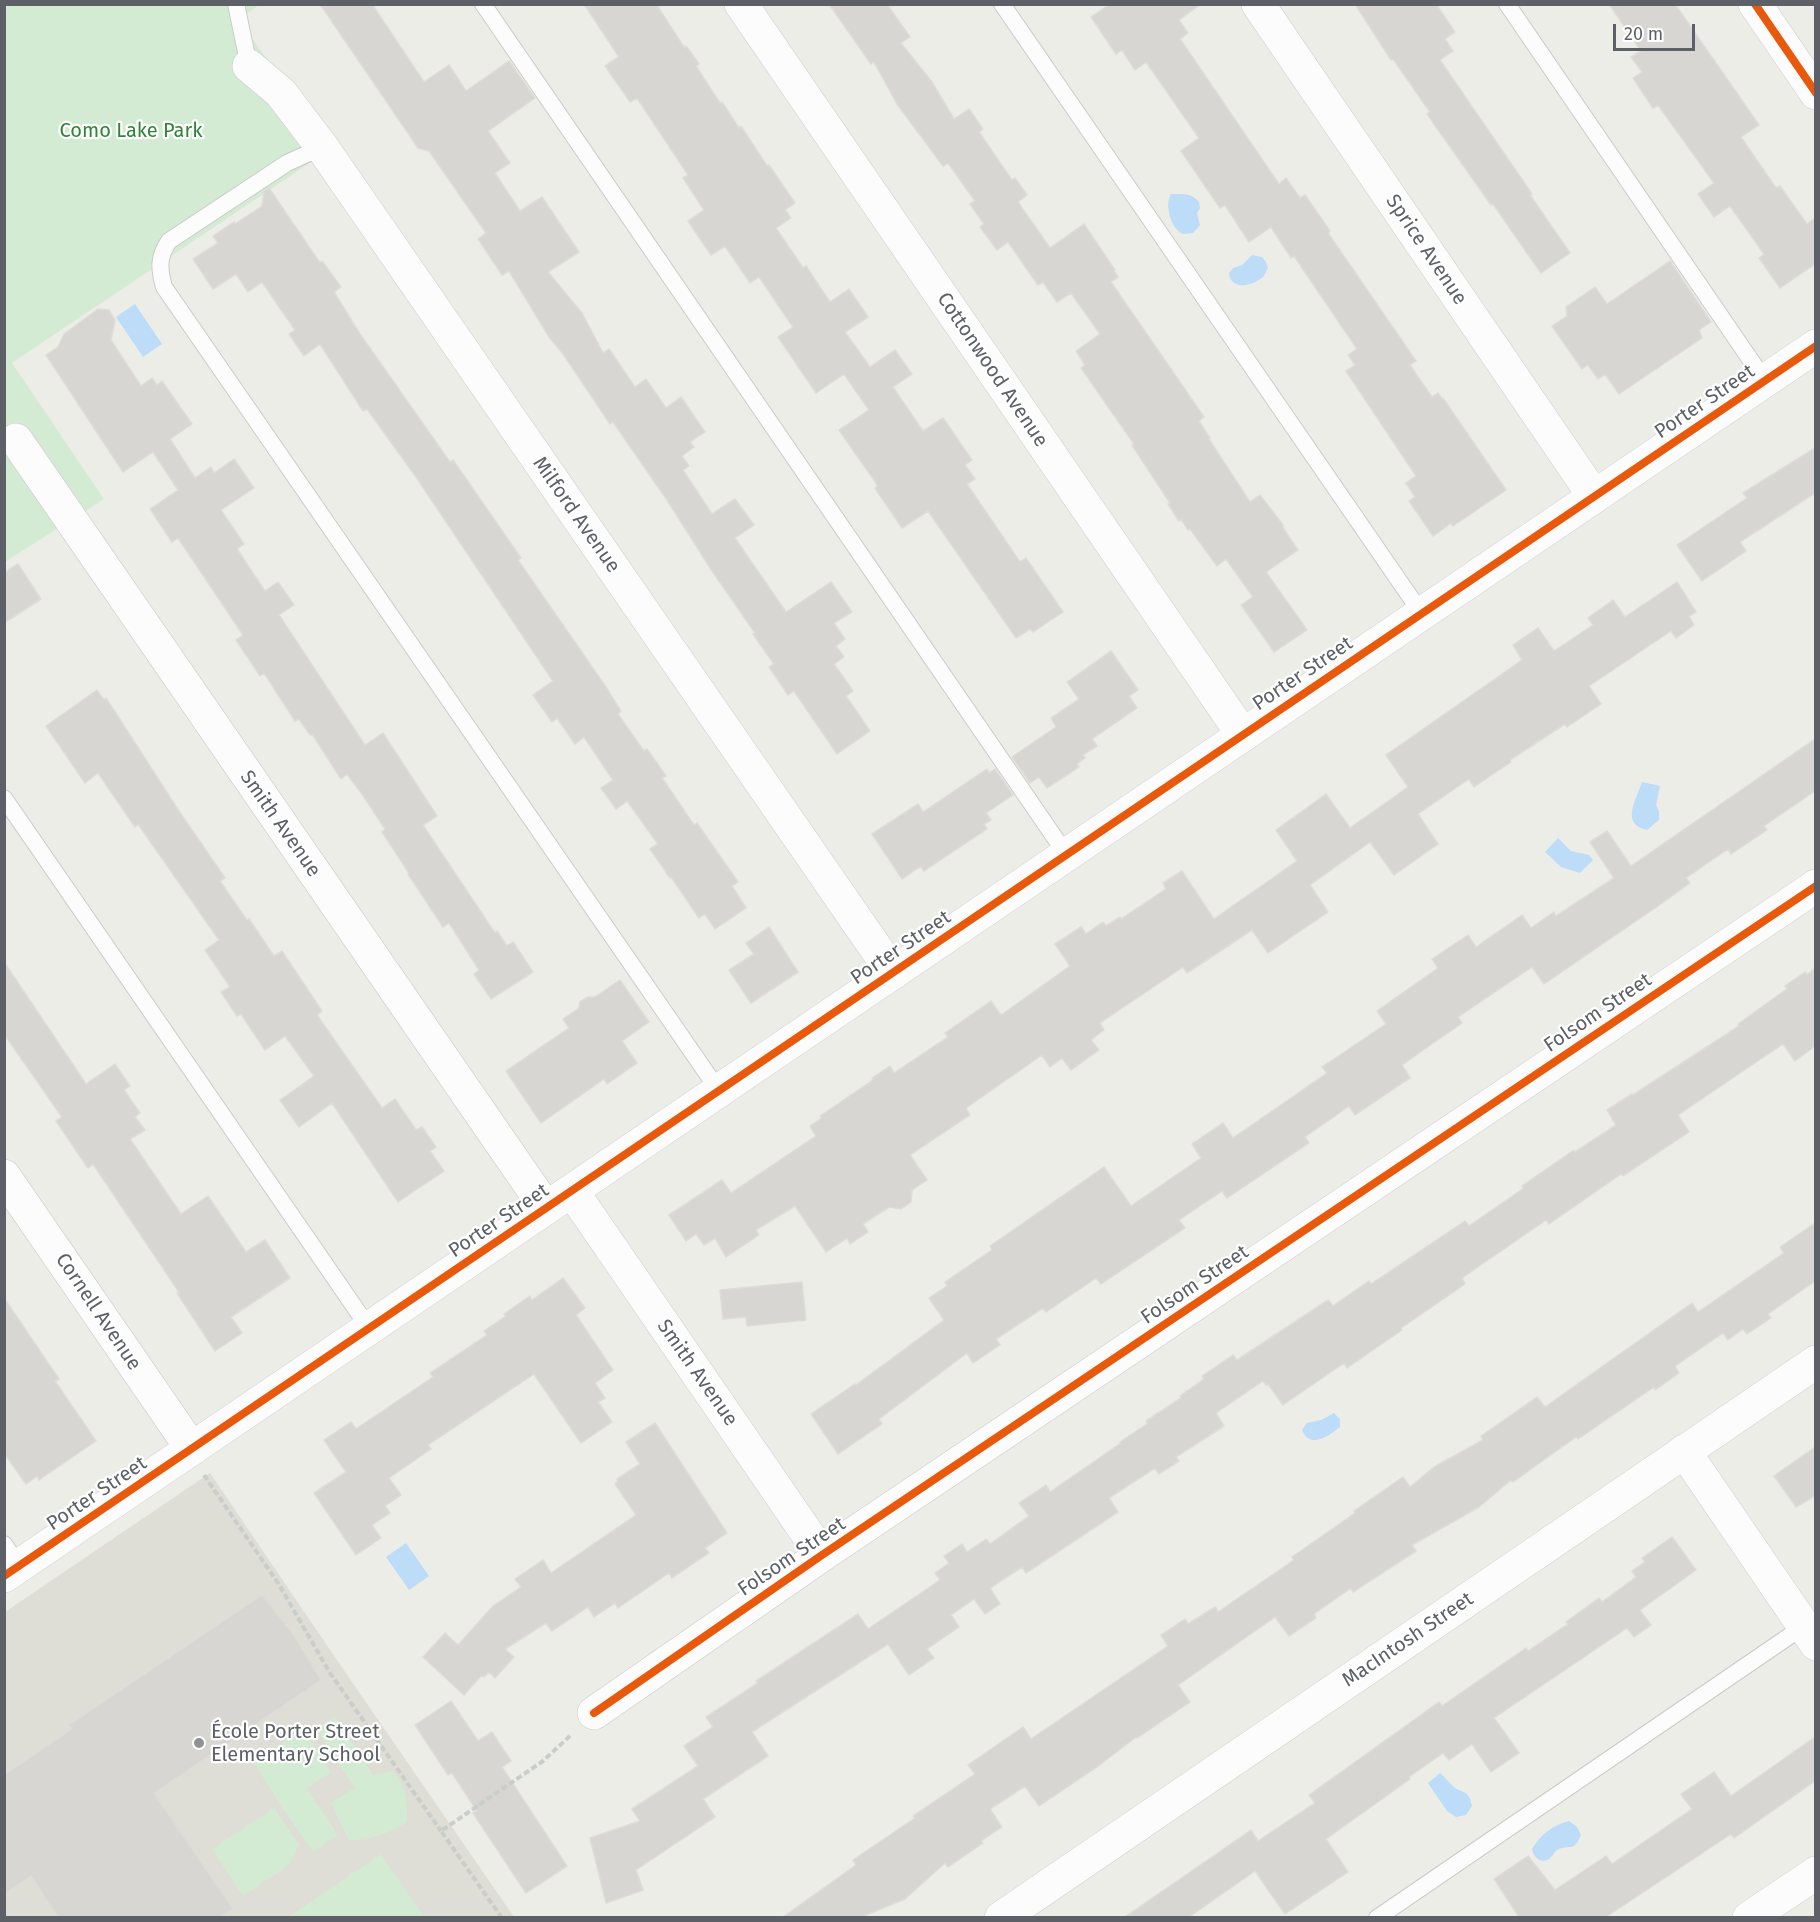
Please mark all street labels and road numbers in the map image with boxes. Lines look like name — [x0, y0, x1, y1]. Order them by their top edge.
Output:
street label: Sprice Avenue — [1380, 190, 1472, 310]
street label: Cottonwood Avenue — [931, 288, 1053, 452]
street label: Porter Street — [1650, 360, 1760, 444]
street label: Milford Avenue — [527, 452, 625, 578]
street label: Porter Street — [1248, 632, 1358, 716]
street label: Smith Avenue — [235, 766, 325, 882]
street label: Porter Street — [846, 906, 956, 990]
street label: Folsom Street — [1540, 968, 1656, 1058]
street label: Porter Street — [444, 1179, 554, 1263]
street label: Folsom Street — [1137, 1240, 1253, 1330]
street label: Cornell Avenue — [50, 1249, 146, 1375]
street label: Smith Avenue — [652, 1315, 742, 1431]
street label: Porter Street — [42, 1452, 152, 1536]
street label: Folsom Street — [734, 1512, 850, 1602]
street label: MacIntosh Street — [1338, 1587, 1478, 1693]

